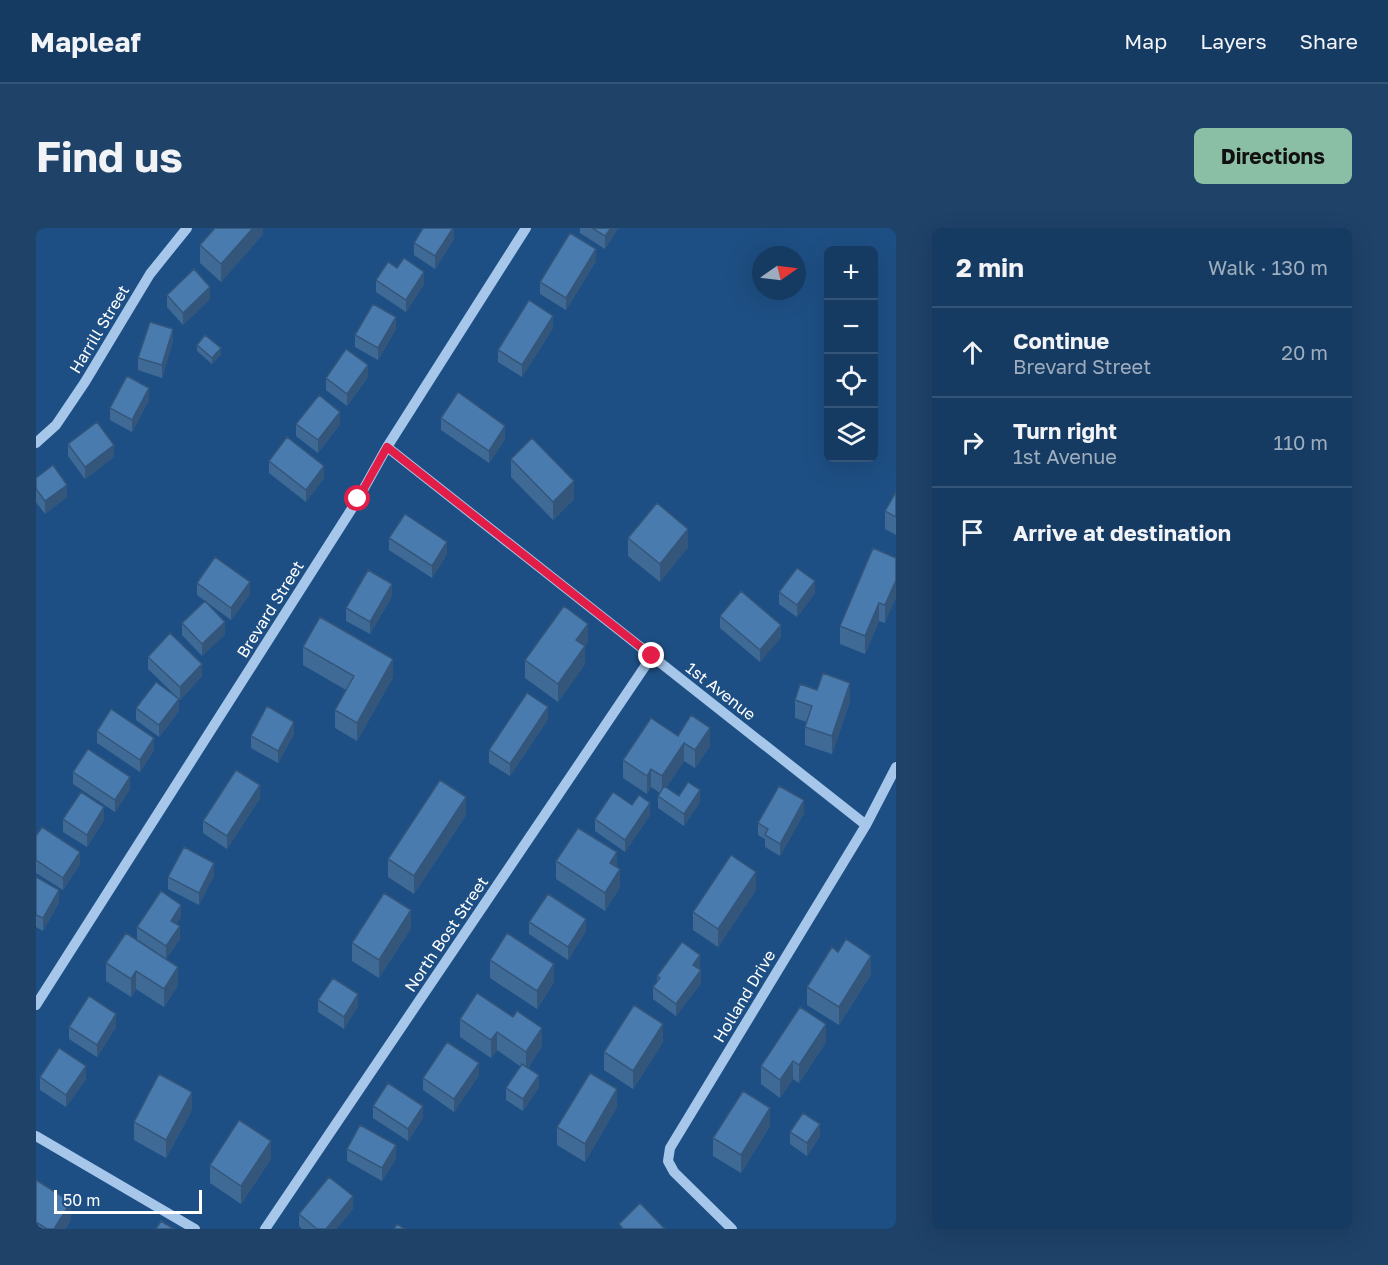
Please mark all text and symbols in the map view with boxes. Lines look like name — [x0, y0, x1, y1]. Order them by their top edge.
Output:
text: Mapleaf — [30, 25, 141, 58]
text: Map — [1124, 28, 1167, 54]
text: Layers — [1200, 28, 1267, 54]
text: Share — [1300, 28, 1358, 54]
button: Directions — [1194, 128, 1352, 184]
text: Find us — [36, 131, 183, 181]
north arrow — [752, 246, 806, 300]
map controls — [824, 246, 878, 462]
button: + — [824, 246, 878, 300]
text: 2 min — [956, 252, 1024, 283]
text: Walk · 130 m — [1208, 255, 1328, 279]
street label: Harrill Street — [65, 281, 133, 377]
button: − — [824, 300, 878, 354]
text: Continue — [1013, 327, 1109, 354]
icon: ahead — [956, 336, 989, 369]
text: 20 m — [1281, 340, 1328, 364]
button: locate — [824, 354, 878, 408]
text: Brevard Street — [1013, 354, 1151, 378]
button: layers — [824, 408, 878, 462]
text: Turn right — [1013, 417, 1117, 444]
icon: right — [956, 426, 989, 459]
text: 110 m — [1274, 430, 1328, 454]
text: 1st Avenue — [1013, 444, 1117, 468]
route start — [344, 485, 370, 511]
icon: arrive — [956, 516, 989, 549]
text: Arrive at destination — [1013, 519, 1231, 546]
street label: Brevard Street — [232, 557, 308, 661]
route end — [638, 642, 664, 668]
street label: 1st Avenue — [682, 658, 760, 724]
street label: North Bost Street — [400, 872, 492, 996]
street label: Holland Drive — [709, 946, 779, 1046]
scale bar — [54, 1187, 202, 1214]
text: 50 m — [63, 1190, 100, 1210]

